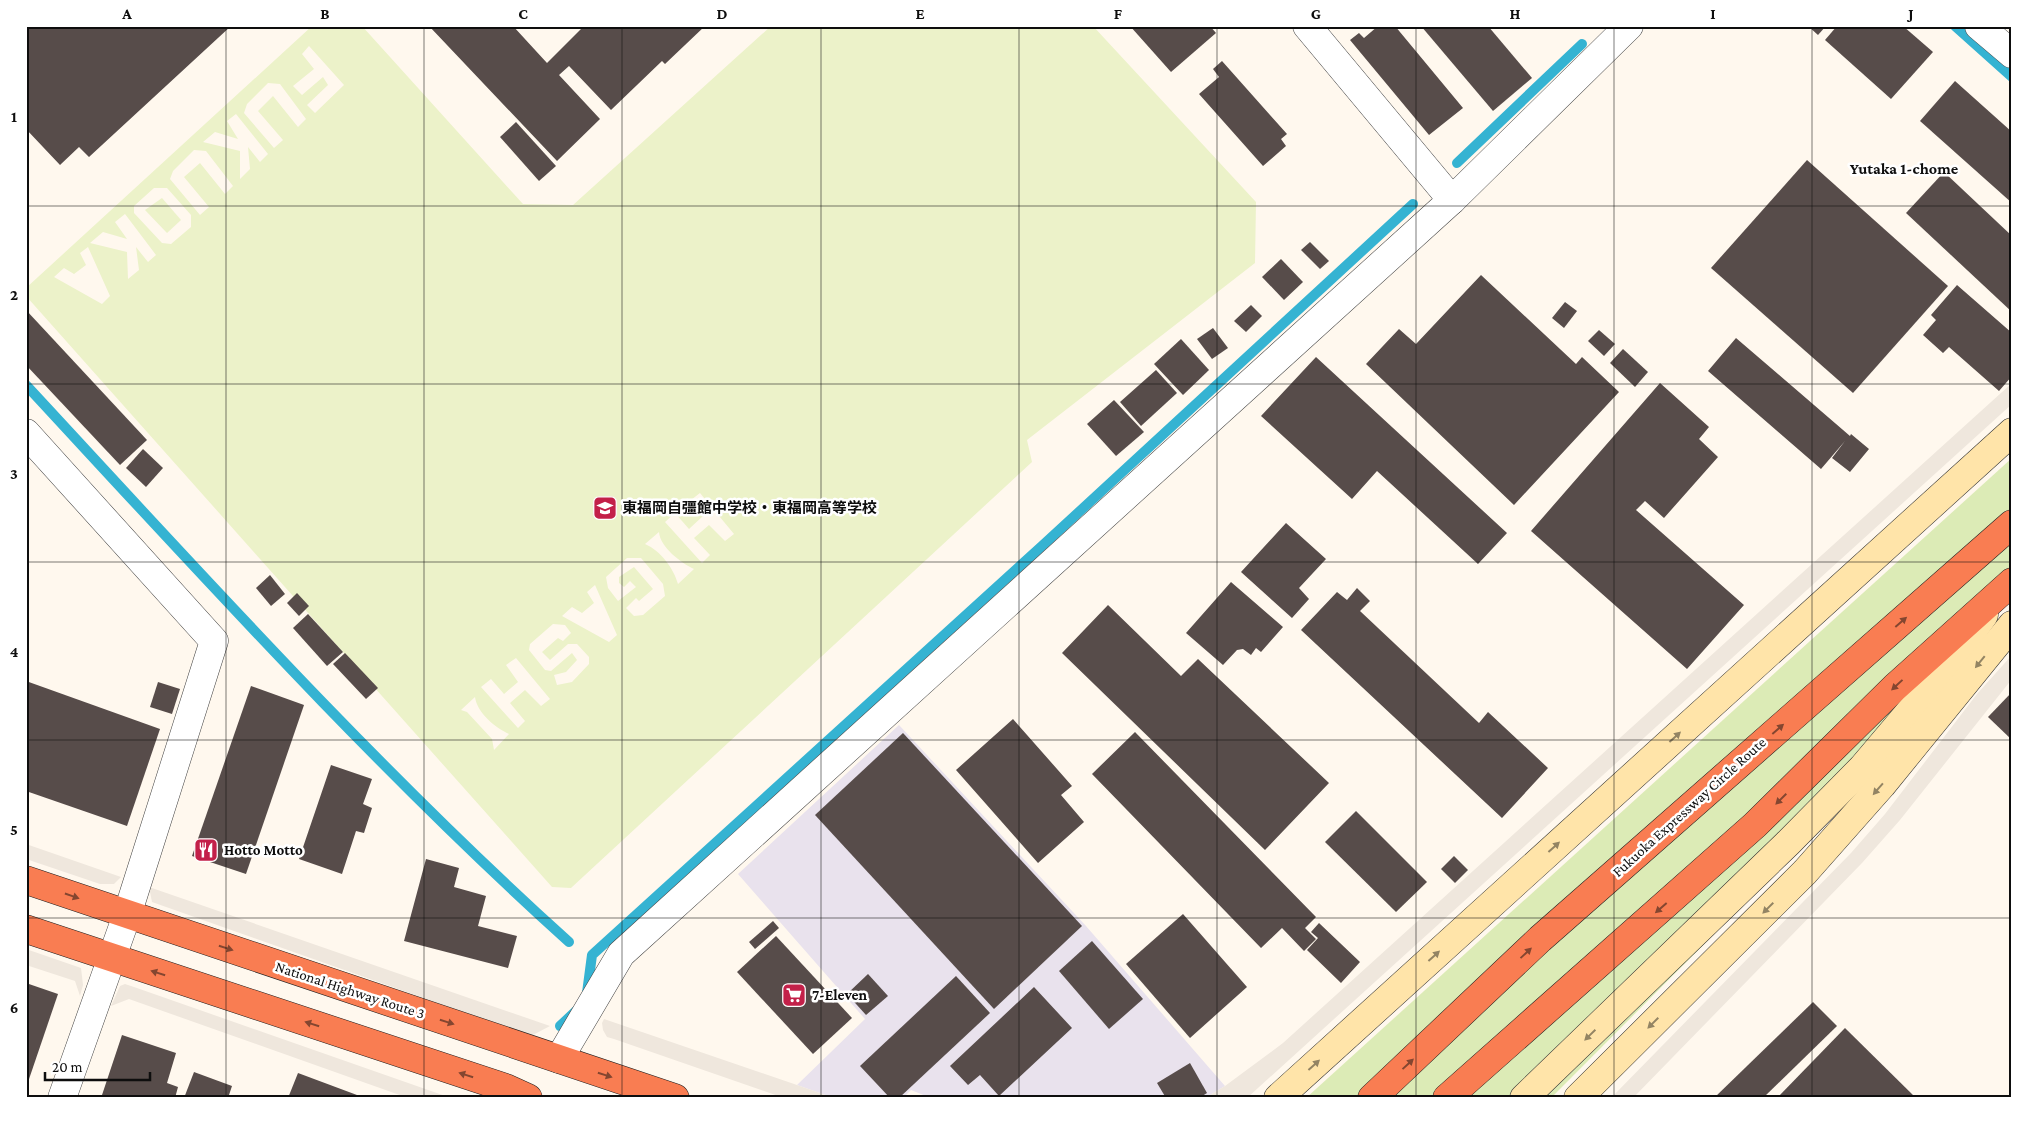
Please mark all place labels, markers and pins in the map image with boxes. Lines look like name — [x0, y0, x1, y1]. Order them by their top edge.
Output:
school or university icon: 東福岡自彊館中学校・東福岡高等学校 — [592, 495, 618, 521]
place label: 東福岡自彊館中学校・東福岡高等学校 — [622, 500, 877, 516]
restaurant icon: Hotto Motto — [193, 837, 219, 863]
place label: Hotto Motto — [224, 842, 303, 858]
supermarket icon: 7-Eleven — [781, 982, 807, 1008]
place label: 7-Eleven — [812, 987, 868, 1003]

